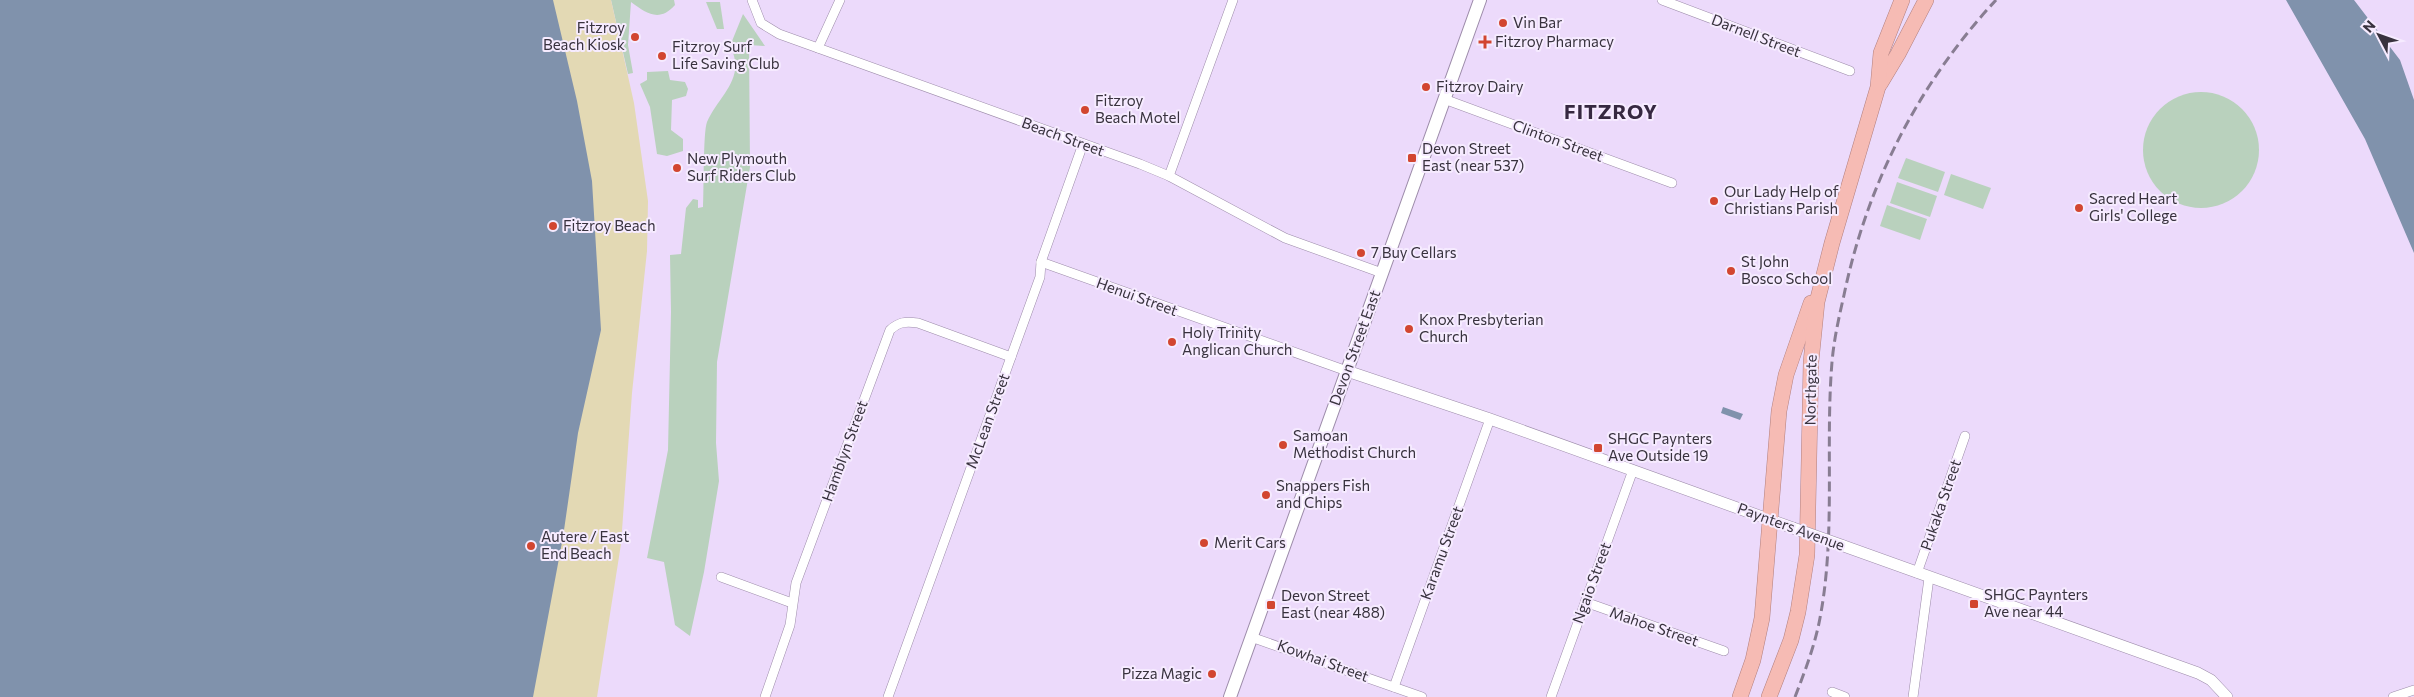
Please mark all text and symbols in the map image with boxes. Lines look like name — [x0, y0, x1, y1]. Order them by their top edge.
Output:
street label: Darnell Street — [1709, 10, 1804, 60]
north arrow — [2354, 10, 2404, 60]
place label: Vin Bar — [1513, 13, 1562, 31]
marker: Vin Bar — [1497, 17, 1509, 29]
text: N — [2359, 17, 2379, 36]
place label: Fitzroy Beach Kiosk — [543, 18, 625, 53]
marker: Fitzroy Beach Kiosk — [629, 31, 641, 43]
place label: Fitzroy Pharmacy — [1495, 32, 1614, 50]
marker: Fitzroy Pharmacy — [1479, 36, 1491, 48]
place label: Fitzroy Surf Life Saving Club — [672, 37, 780, 72]
marker: Fitzroy Surf Life Saving Club — [656, 50, 668, 62]
place label: Fitzroy Dairy — [1436, 77, 1524, 95]
marker: Fitzroy Dairy — [1420, 81, 1432, 93]
place label: Fitzroy Beach Motel — [1095, 91, 1180, 126]
district label: FITZROY — [1564, 99, 1658, 123]
marker: Fitzroy Beach Motel — [1079, 104, 1091, 116]
street label: Beach Street — [1020, 113, 1107, 159]
street label: Clinton Street — [1510, 115, 1606, 165]
place label: Devon Street East (near 537) — [1422, 139, 1524, 174]
place label: New Plymouth Surf Riders Club — [687, 149, 796, 184]
marker: Devon Street East (near 537) — [1406, 152, 1418, 164]
marker: New Plymouth Surf Riders Club — [671, 162, 683, 174]
place label: Our Lady Help of Christians Parish — [1724, 182, 1839, 217]
place label: Sacred Heart Girls' College — [2089, 189, 2177, 224]
marker: Our Lady Help of Christians Parish — [1708, 195, 1720, 207]
marker: Sacred Heart Girls' College — [2073, 202, 2085, 214]
place label: Fitzroy Beach — [563, 216, 656, 234]
marker: Fitzroy Beach — [547, 220, 559, 232]
place label: 7 Buy Cellars — [1371, 243, 1457, 261]
marker: 7 Buy Cellars — [1355, 247, 1367, 259]
place label: St John Bosco School — [1741, 252, 1832, 287]
marker: St John Bosco School — [1725, 265, 1737, 277]
street label: Henui Street — [1094, 273, 1180, 319]
street label: Devon Street East — [1325, 287, 1383, 408]
place label: Knox Presbyterian Church — [1419, 310, 1544, 345]
place label: Holy Trinity Anglican Church — [1182, 323, 1292, 358]
marker: Knox Presbyterian Church — [1403, 323, 1415, 335]
marker: Holy Trinity Anglican Church — [1166, 336, 1178, 348]
street label: Northgate — [1800, 354, 1820, 426]
street label: McLean Street — [962, 371, 1013, 471]
street label: Hamblyn Street — [817, 398, 871, 504]
place label: Samoan Methodist Church — [1293, 426, 1416, 461]
place label: SHGC Paynters Ave Outside 19 — [1608, 429, 1712, 464]
marker: Samoan Methodist Church — [1277, 439, 1289, 451]
marker: SHGC Paynters Ave Outside 19 — [1592, 442, 1604, 454]
street label: Pukaka Street — [1916, 457, 1964, 553]
place label: Snappers Fish and Chips — [1276, 476, 1370, 511]
marker: Snappers Fish and Chips — [1260, 489, 1272, 501]
street label: Paynters Avenue — [1735, 498, 1848, 554]
street label: Karamu Street — [1416, 503, 1466, 602]
place label: Autere / East End Beach — [541, 527, 629, 562]
place label: Merit Cars — [1214, 533, 1286, 551]
marker: Merit Cars — [1198, 537, 1210, 549]
marker: Autere / East End Beach — [525, 540, 537, 552]
street label: Ngaio Street — [1568, 540, 1614, 626]
place label: SHGC Paynters Ave near 44 — [1984, 585, 2088, 620]
place label: Devon Street East (near 488) — [1281, 586, 1385, 621]
marker: SHGC Paynters Ave near 44 — [1968, 598, 1980, 610]
marker: Devon Street East (near 488) — [1265, 599, 1277, 611]
street label: Mahoe Street — [1608, 602, 1701, 650]
street label: Kowhai Street — [1275, 635, 1371, 685]
place label: Pizza Magic — [1122, 664, 1202, 682]
marker: Pizza Magic — [1206, 668, 1218, 680]

